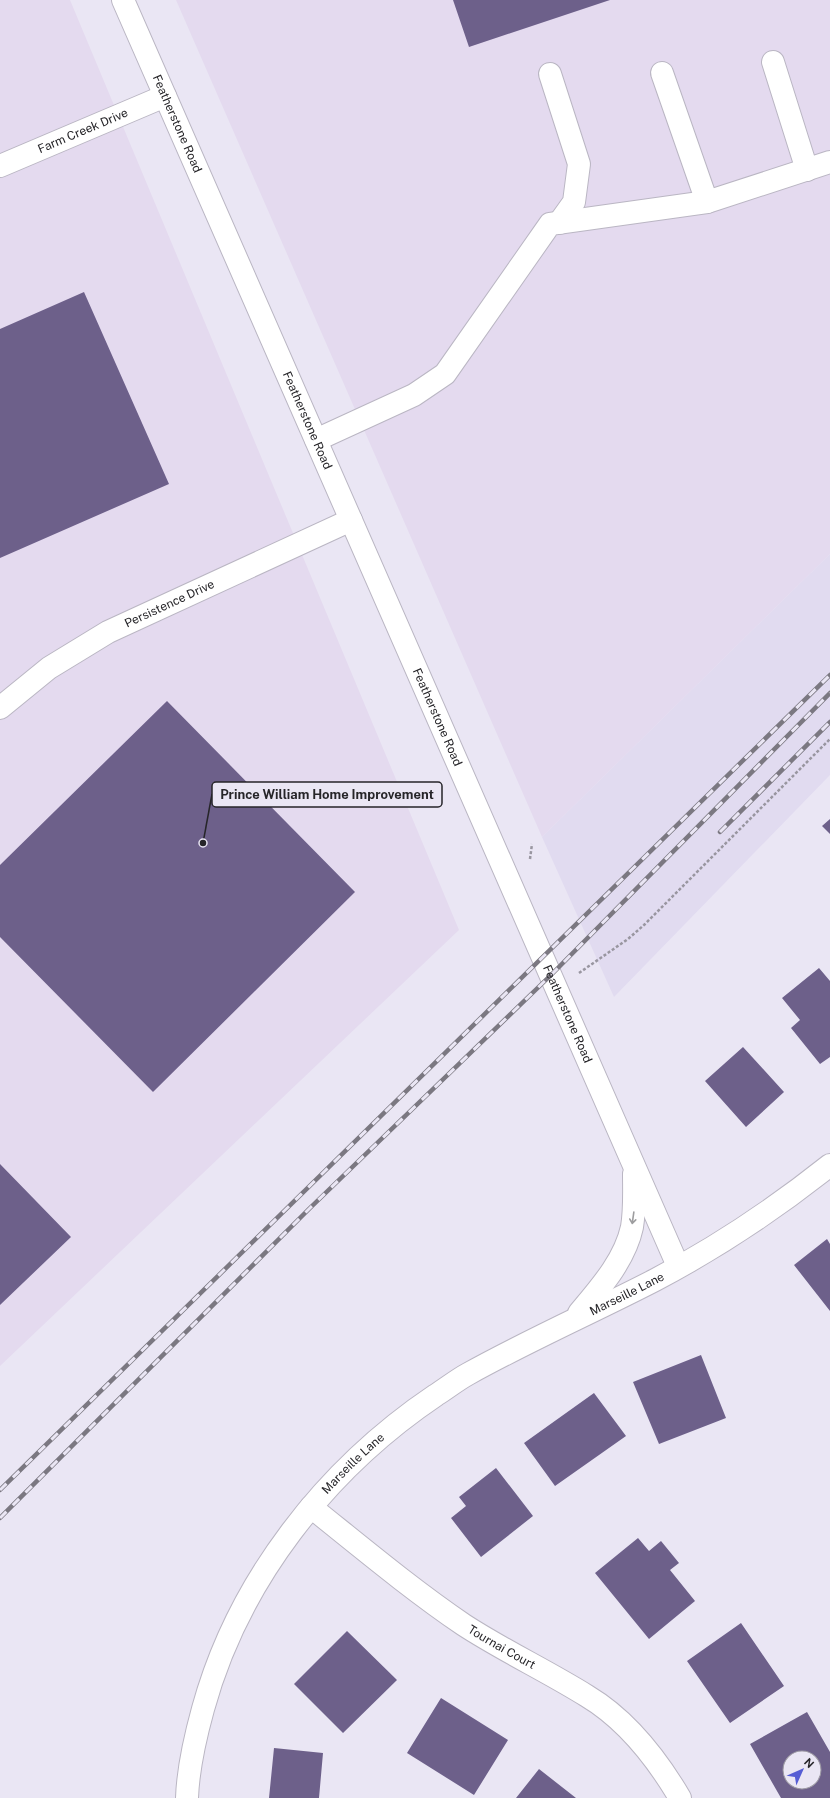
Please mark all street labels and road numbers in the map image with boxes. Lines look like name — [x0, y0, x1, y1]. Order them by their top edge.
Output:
street label: Featherstone Road — [150, 73, 205, 175]
street label: Farm Creek Drive — [36, 105, 130, 156]
street label: Featherstone Road — [280, 369, 335, 471]
street label: Persistence Drive — [122, 577, 217, 630]
street label: Featherstone Road — [410, 666, 465, 768]
street label: Featherstone Road — [540, 963, 595, 1065]
street label: Marseille Lane — [587, 1269, 667, 1318]
street label: Marseille Lane — [319, 1430, 387, 1497]
street label: Tournai Court — [465, 1622, 538, 1672]

